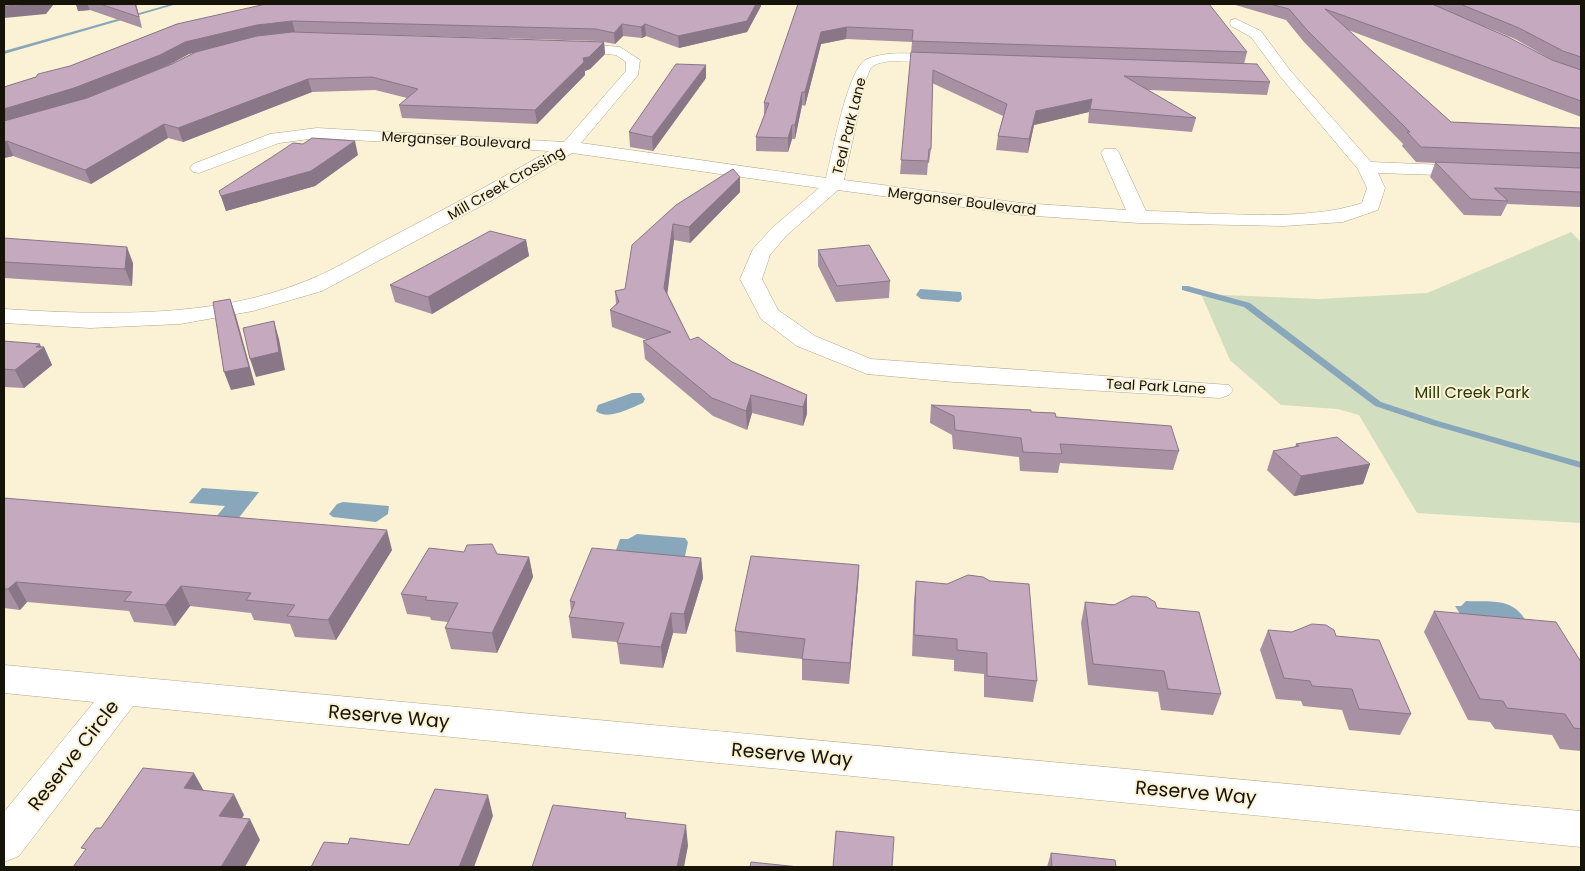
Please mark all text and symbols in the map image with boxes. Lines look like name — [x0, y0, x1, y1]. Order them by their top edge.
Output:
street label: Teal Park Lane — [827, 75, 871, 177]
street label: Merganser Boulevard — [381, 126, 531, 154]
street label: Mill Creek Crossing — [444, 141, 568, 225]
street label: Merganser Boulevard — [887, 182, 1037, 220]
street label: Teal Park Lane — [1106, 373, 1207, 399]
park label: Mill Creek Park — [1415, 381, 1530, 404]
street label: Reserve Circle — [21, 694, 125, 816]
street label: Reserve Way — [327, 698, 451, 735]
street label: Reserve Way — [730, 736, 854, 773]
street label: Reserve Way — [1134, 774, 1258, 811]

